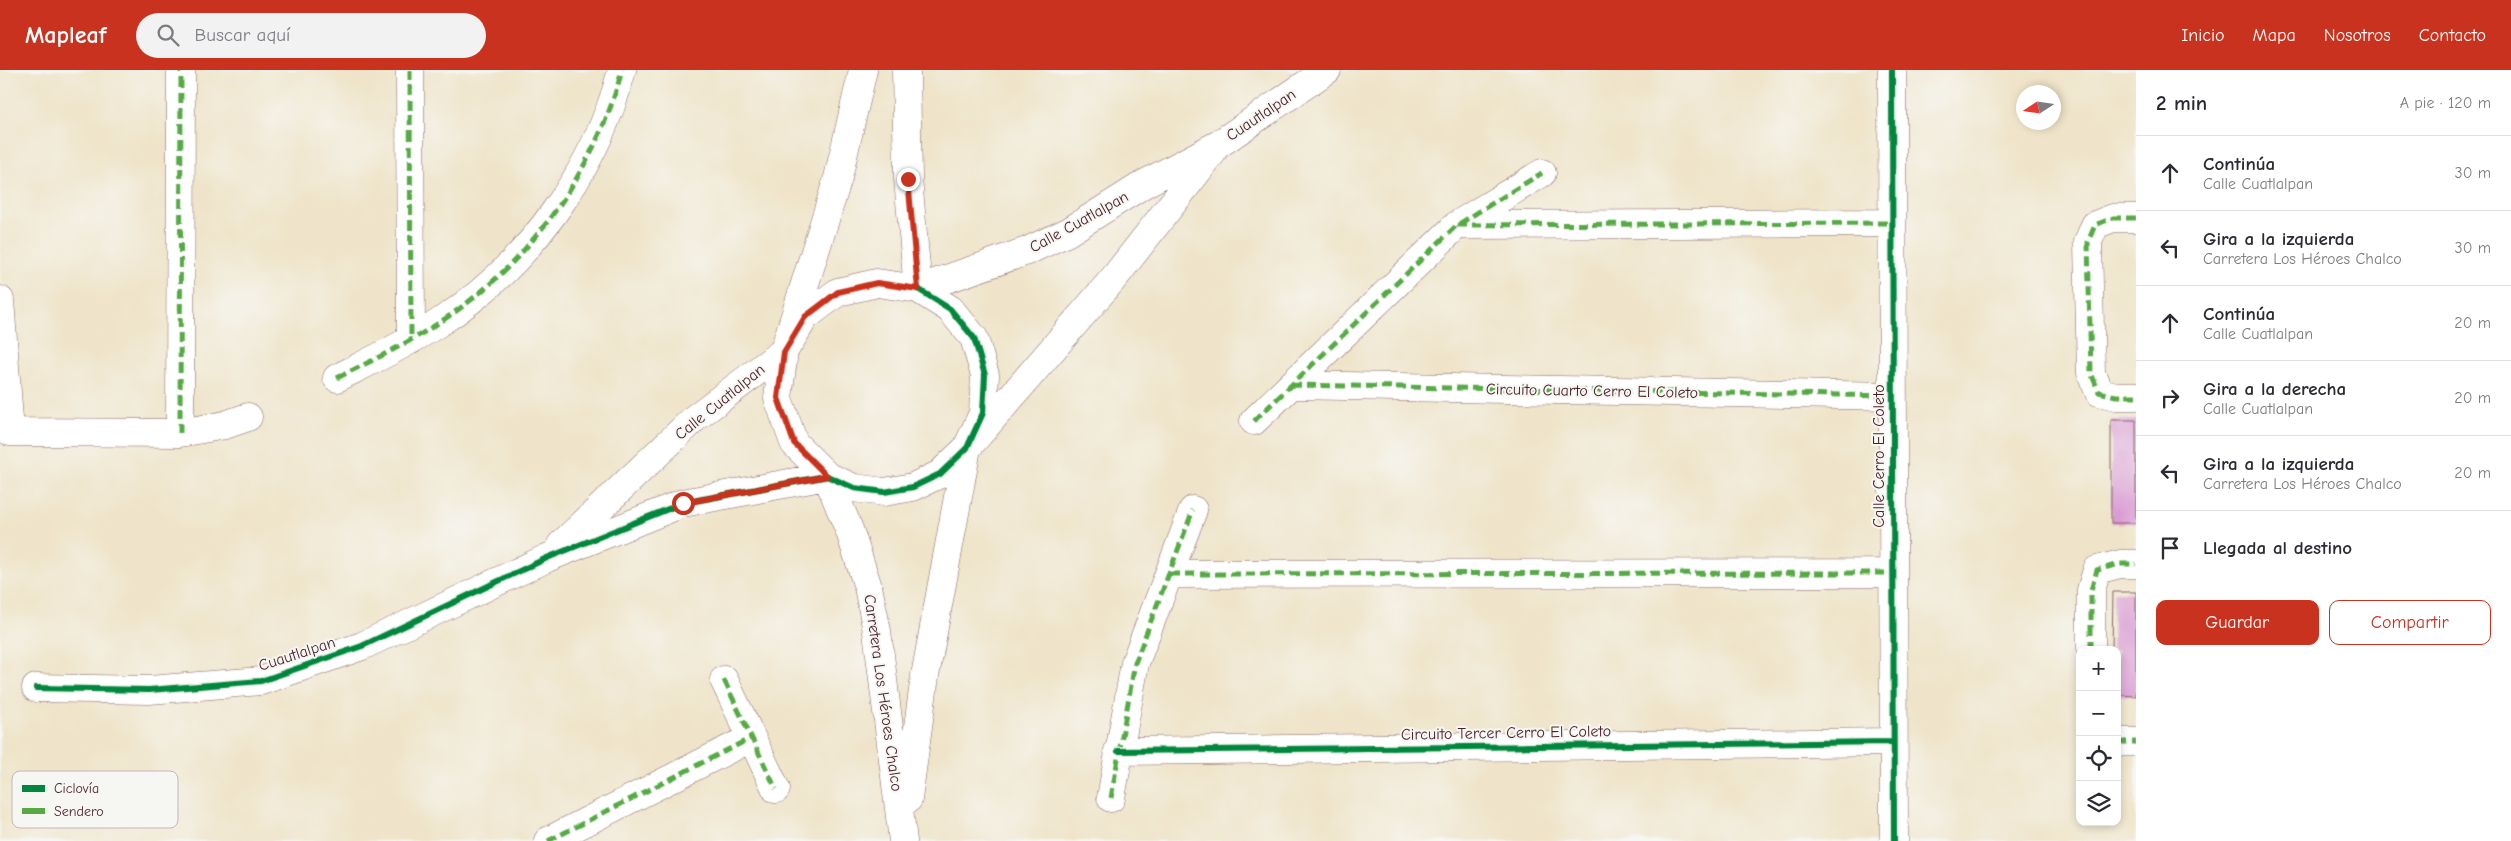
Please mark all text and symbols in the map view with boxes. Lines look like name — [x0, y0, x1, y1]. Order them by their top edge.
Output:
search box — [136, 13, 486, 58]
text: Mapleaf — [25, 21, 106, 49]
icon: search — [154, 21, 182, 49]
text: Buscar aquí — [194, 24, 290, 46]
text: Inicio — [2181, 25, 2225, 46]
text: Mapa — [2253, 25, 2296, 46]
text: Nosotros — [2324, 25, 2391, 46]
text: Contacto — [2419, 25, 2486, 46]
street label: Cuautlalpan — [1223, 85, 1299, 145]
north arrow — [2016, 85, 2061, 130]
text: 2 min — [2156, 91, 2207, 115]
text: A pie · 120 m — [2400, 94, 2491, 112]
text: Continúa — [2203, 153, 2275, 175]
icon: ahead — [2156, 159, 2184, 187]
text: 30 m — [2455, 164, 2491, 182]
route end — [897, 168, 920, 191]
text: Calle Cuatlalpan — [2203, 175, 2313, 193]
street label: Calle Cuatlalpan — [1026, 187, 1132, 257]
text: Gira a la izquierda — [2203, 228, 2354, 250]
icon: left — [2156, 234, 2184, 262]
text: 30 m — [2455, 239, 2491, 257]
text: Carretera Los Héroes Chalco — [2203, 250, 2402, 268]
text: Continúa — [2203, 303, 2275, 325]
icon: ahead — [2156, 309, 2184, 337]
text: 20 m — [2454, 314, 2491, 332]
text: Calle Cuatlalpan — [2203, 325, 2313, 343]
street label: Calle Cuatlalpan — [672, 360, 768, 444]
text: Gira a la derecha — [2203, 378, 2346, 400]
street label: Circuito Cuarto Cerro El Coleto — [1486, 380, 1698, 402]
street label: Calle Cerro El Coleto — [1870, 384, 1888, 528]
icon: right — [2156, 384, 2184, 412]
text: 20 m — [2454, 389, 2491, 407]
text: Calle Cuatlalpan — [2203, 400, 2313, 418]
text: Gira a la izquierda — [2203, 453, 2354, 475]
icon: left — [2156, 459, 2184, 487]
text: 20 m — [2454, 464, 2491, 482]
text: Carretera Los Héroes Chalco — [2203, 475, 2402, 493]
route start — [672, 492, 695, 515]
icon: arrive — [2156, 534, 2184, 562]
text: Llegada al destino — [2203, 537, 2352, 559]
street label: Carretera Los Héroes Chalco — [860, 593, 906, 793]
button: Guardar — [2156, 600, 2319, 645]
button: Compartir — [2329, 600, 2491, 645]
street label: Cuautlalpan — [256, 633, 338, 675]
map controls — [2076, 646, 2121, 826]
button: + — [2076, 646, 2121, 691]
button: − — [2076, 691, 2121, 736]
street label: Circuito Tercer Cerro El Coleto — [1401, 722, 1611, 744]
button: locate — [2076, 736, 2121, 781]
legend — [12, 771, 178, 828]
text: Ciclovía — [54, 780, 99, 797]
button: layers — [2076, 781, 2121, 826]
text: Sendero — [54, 803, 104, 820]

